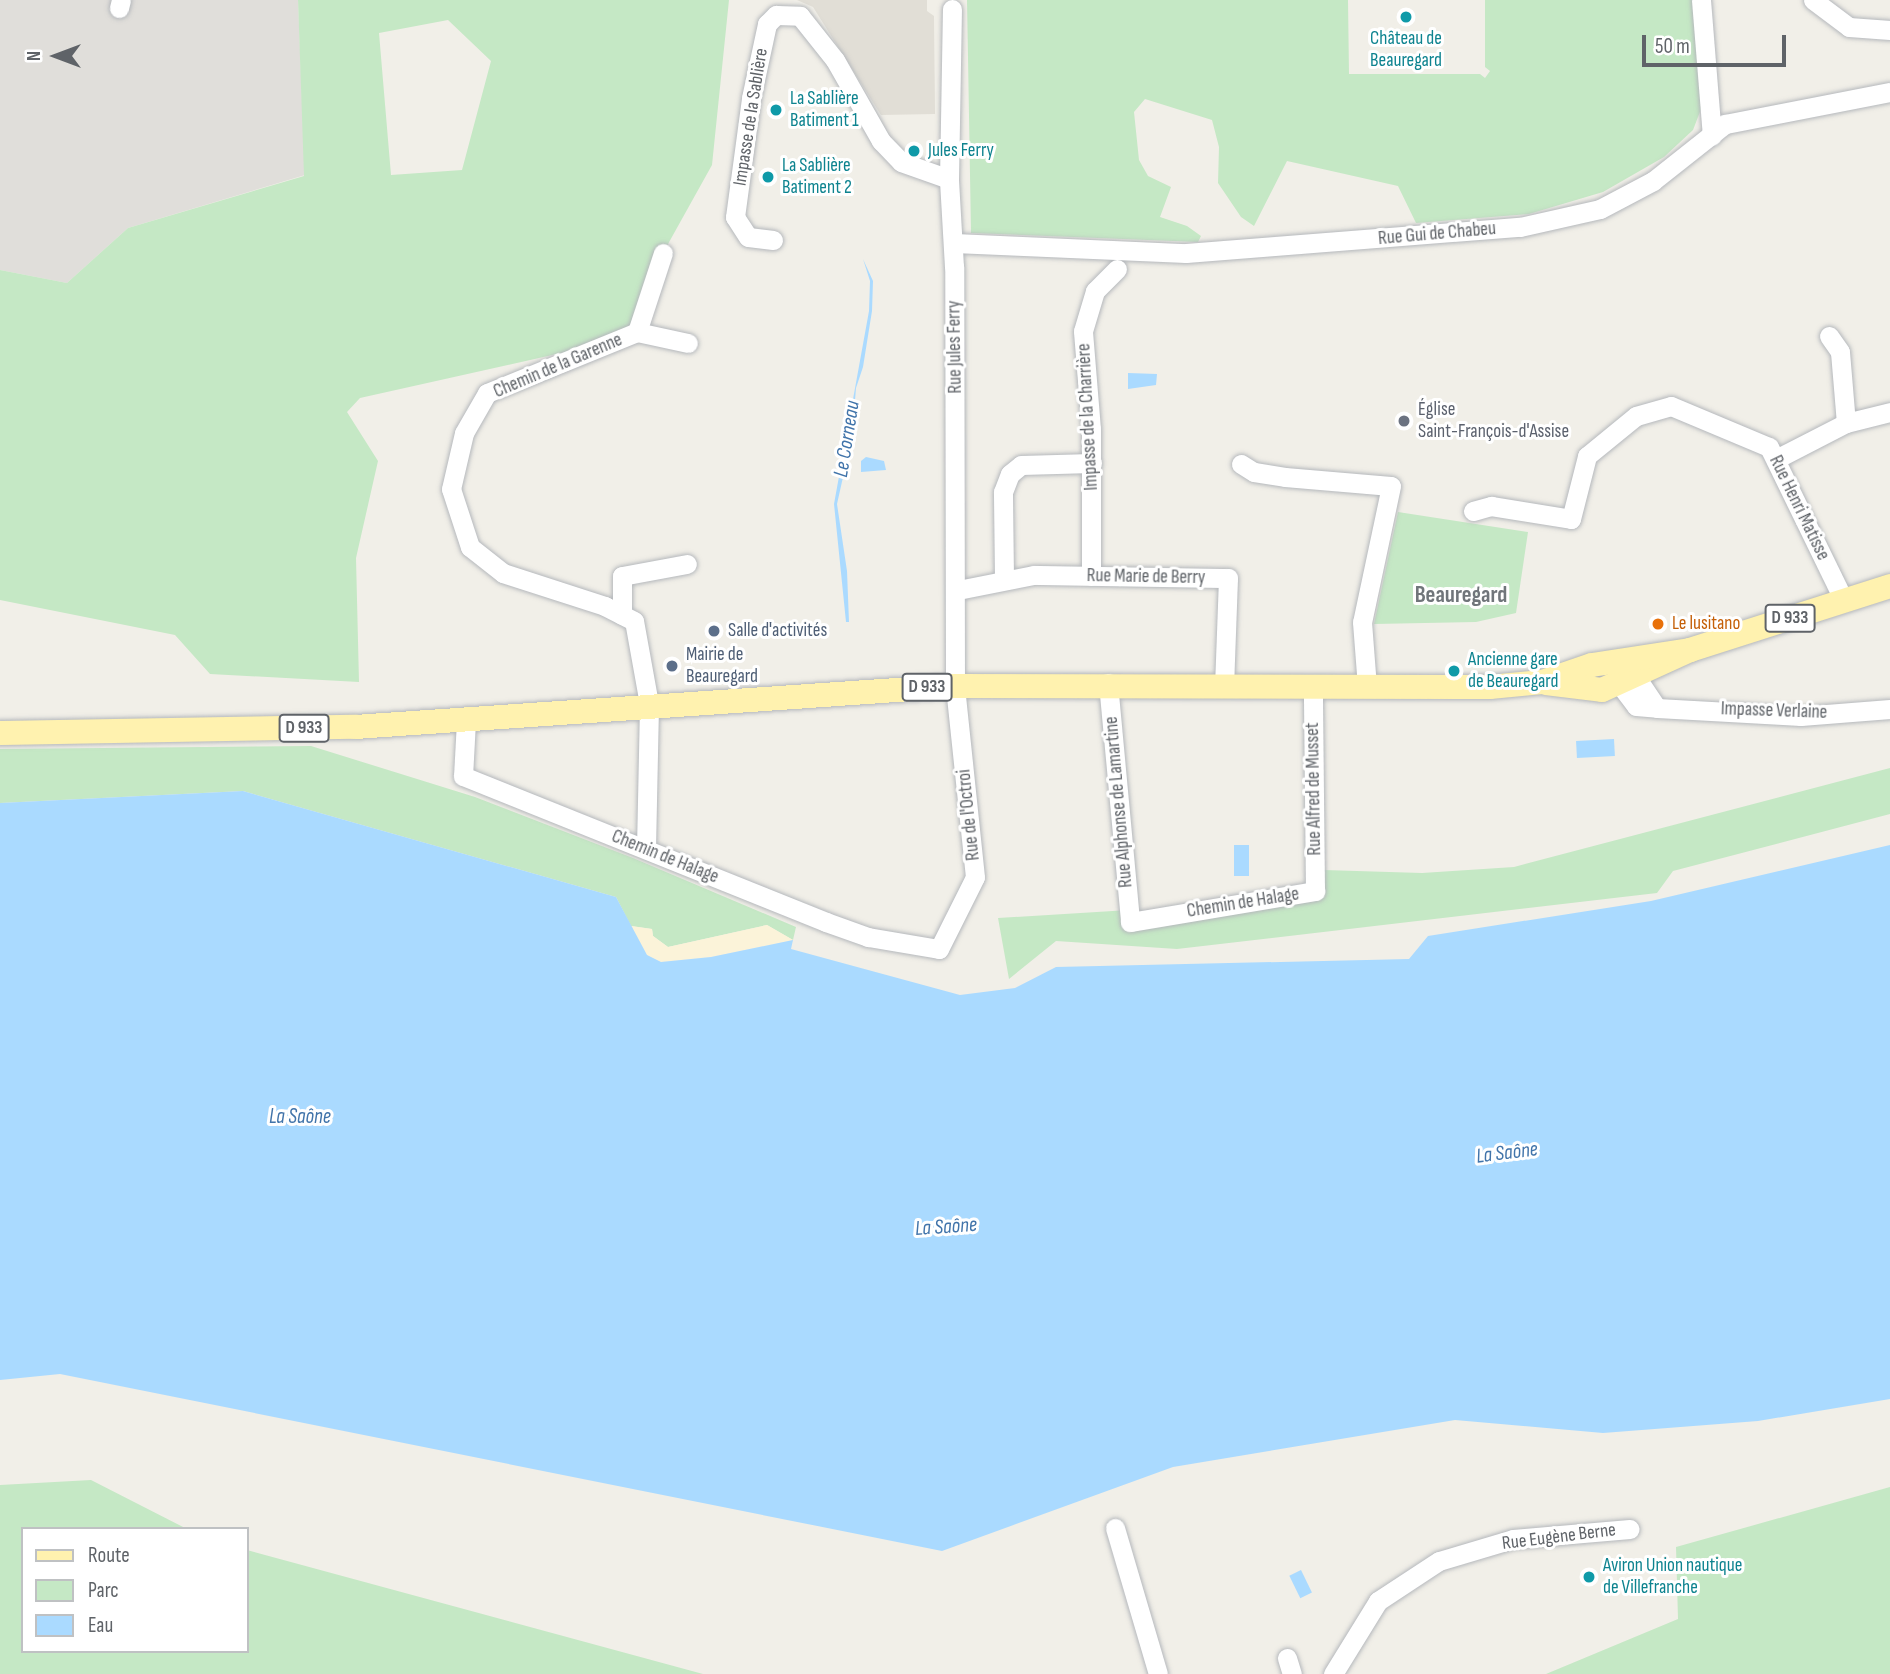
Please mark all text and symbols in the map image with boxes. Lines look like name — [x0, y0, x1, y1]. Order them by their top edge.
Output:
marker: Château de Beauregard — [1398, 9, 1414, 25]
north arrow — [21, 21, 91, 91]
scale bar — [1645, 21, 1788, 65]
place label: Château de Beauregard — [1370, 28, 1442, 72]
text: 50 m — [1655, 34, 1690, 59]
street label: Impasse de la Sablière — [729, 47, 773, 187]
text: N — [23, 51, 46, 61]
place label: La Sablière Batiment 1 — [790, 88, 859, 132]
marker: La Sablière Batiment 1 — [768, 102, 784, 118]
place label: Jules Ferry — [928, 140, 994, 162]
marker: Jules Ferry — [906, 143, 922, 159]
place label: La Sablière Batiment 2 — [782, 155, 852, 199]
marker: La Sablière Batiment 2 — [760, 169, 776, 185]
street label: Rue Gui de Chabeu — [1377, 217, 1497, 251]
street label: Rue Jules Ferry — [943, 300, 967, 394]
street label: Chemin de la Garenne — [490, 329, 626, 403]
street label: Impasse de la Charrière — [1073, 343, 1103, 491]
water label: Le Corneau — [829, 399, 865, 479]
place label: Église Saint-François-d'Assise — [1418, 399, 1569, 443]
marker: Église Saint-François-d'Assise — [1396, 413, 1412, 429]
street label: Rue Henri Matisse — [1764, 452, 1834, 564]
street label: Rue Marie de Berry — [1086, 565, 1206, 589]
district label: Beauregard — [1415, 581, 1507, 609]
road number: D 933 — [1764, 604, 1816, 632]
place label: Le lusitano — [1672, 613, 1740, 635]
marker: Le lusitano — [1650, 616, 1666, 632]
place label: Salle d'activités — [728, 620, 827, 642]
marker: Salle d'activités — [706, 623, 722, 639]
place label: Mairie de Beauregard — [686, 644, 758, 688]
place label: Ancienne gare de Beauregard — [1468, 649, 1558, 693]
marker: Mairie de Beauregard — [664, 658, 680, 674]
marker: Ancienne gare de Beauregard — [1446, 663, 1462, 679]
road number: D 933 — [901, 672, 953, 702]
street label: Impasse Verlaine — [1720, 698, 1828, 724]
road number: D 933 — [278, 714, 330, 742]
street label: Rue Alphonse de Lamartine — [1100, 715, 1138, 889]
street label: Rue Alfred de Musset — [1301, 722, 1327, 856]
street label: Rue de l'Octroi — [953, 768, 985, 862]
street label: Chemin de Halage — [608, 825, 722, 889]
street label: Chemin de Halage — [1185, 883, 1301, 923]
water label: La Saône — [269, 1104, 331, 1130]
water label: La Saône — [1475, 1137, 1539, 1169]
water label: La Saône — [914, 1212, 978, 1242]
street label: Rue Eugène Berne — [1501, 1519, 1617, 1555]
legend — [21, 1527, 248, 1653]
text: Route — [88, 1543, 130, 1568]
place label: Aviron Union nautique de Villefranche — [1603, 1555, 1742, 1599]
marker: Aviron Union nautique de Villefranche — [1581, 1569, 1597, 1585]
text: Parc — [88, 1578, 119, 1603]
text: Eau — [88, 1613, 113, 1638]

